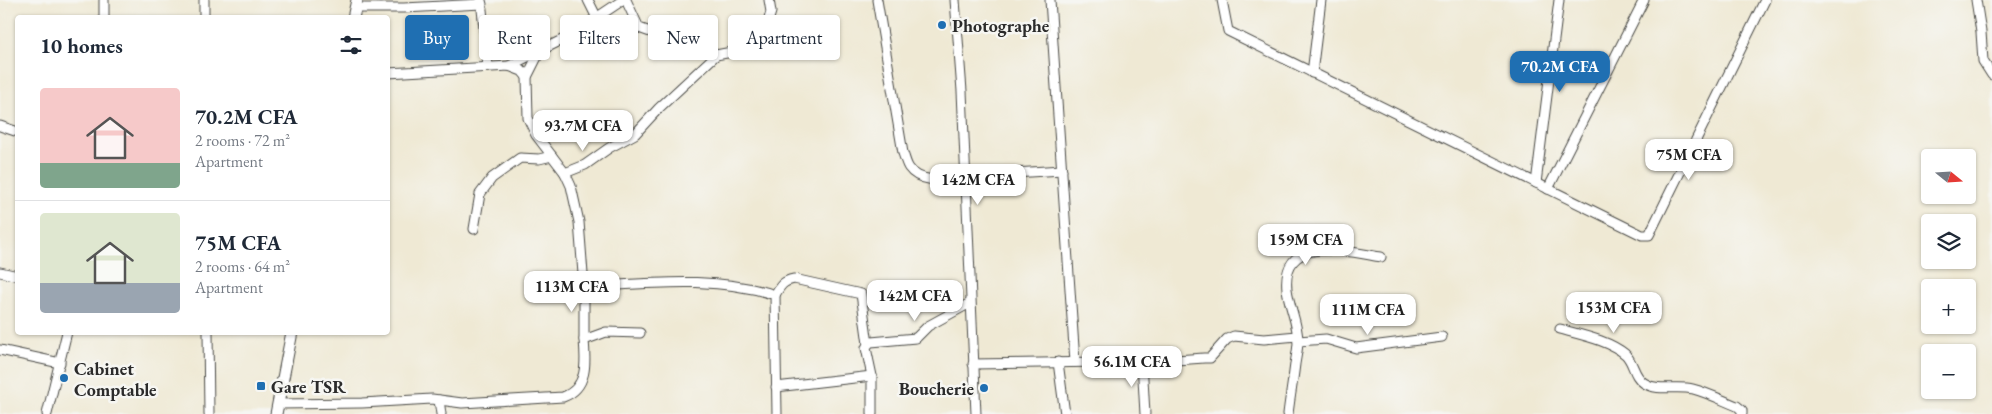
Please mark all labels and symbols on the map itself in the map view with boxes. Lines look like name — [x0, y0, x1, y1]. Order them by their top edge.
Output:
place label: Photographe — [952, 14, 1050, 37]
marker: Photographe — [936, 19, 948, 31]
pin: 70.2M CFA — [1503, 51, 1617, 93]
pin: 93.7M CFA — [526, 110, 640, 152]
pin: 75M CFA — [1643, 138, 1735, 181]
north arrow — [1921, 149, 1976, 204]
pin: 142M CFA — [926, 164, 1030, 206]
pin: 159M CFA — [1254, 224, 1358, 266]
pin: 113M CFA — [520, 270, 624, 313]
pin: 142M CFA — [863, 280, 967, 322]
pin: 153M CFA — [1562, 292, 1666, 334]
pin: 111M CFA — [1316, 294, 1420, 336]
pin: 56.1M CFA — [1075, 346, 1189, 388]
place label: Cabinet Comptable — [74, 357, 157, 401]
marker: Cabinet Comptable — [58, 372, 70, 384]
place label: Gare TSR — [271, 375, 346, 398]
place label: Boucherie — [899, 377, 974, 400]
marker: Gare TSR — [255, 380, 267, 392]
marker: Boucherie — [978, 382, 990, 394]

